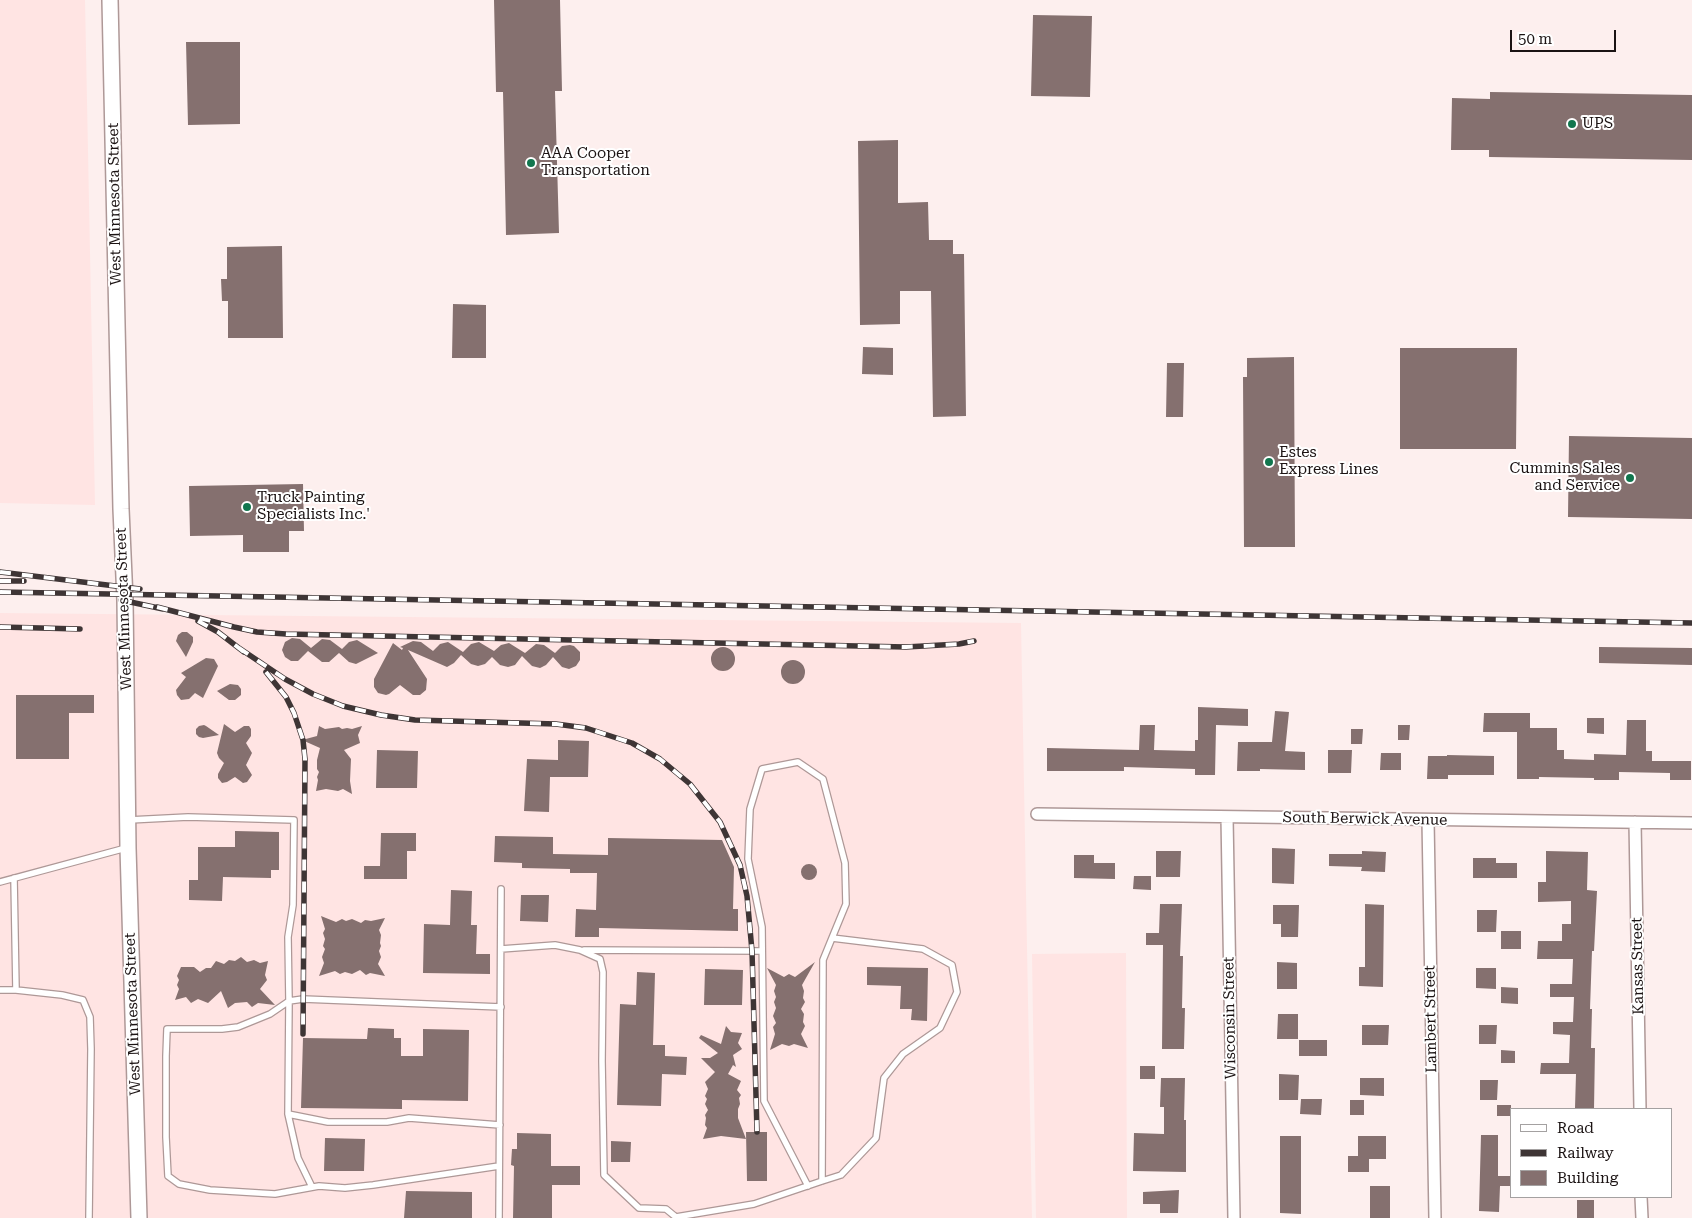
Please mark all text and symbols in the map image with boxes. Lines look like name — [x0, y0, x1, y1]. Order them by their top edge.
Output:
scale bar — [1512, 20, 1618, 52]
text: 50 m — [1518, 30, 1552, 48]
place label: UPS — [1582, 115, 1613, 133]
marker: UPS — [1566, 118, 1578, 130]
street label: West Minnesota Street — [105, 122, 125, 286]
place label: AAA Cooper Transportation — [541, 145, 650, 180]
marker: AAA Cooper Transportation — [525, 157, 537, 169]
place label: Estes Express Lines — [1279, 444, 1378, 479]
marker: Estes Express Lines — [1263, 456, 1275, 468]
place label: Cummins Sales and Service — [1510, 460, 1620, 495]
marker: Cummins Sales and Service — [1624, 472, 1636, 484]
place label: Truck Painting Specialists Inc.' — [257, 489, 370, 524]
marker: Truck Painting Specialists Inc.' — [241, 501, 253, 513]
street label: West Minnesota Street — [112, 527, 136, 691]
street label: South Berwick Avenue — [1283, 809, 1447, 829]
street label: Kansas Street — [1628, 917, 1648, 1015]
street label: West Minnesota Street — [121, 932, 145, 1096]
street label: Wisconsin Street — [1220, 956, 1240, 1080]
street label: Lambert Street — [1421, 965, 1441, 1073]
legend — [1510, 1108, 1672, 1198]
text: Road — [1557, 1119, 1594, 1137]
text: Railway — [1557, 1144, 1614, 1162]
text: Building — [1557, 1169, 1618, 1187]

